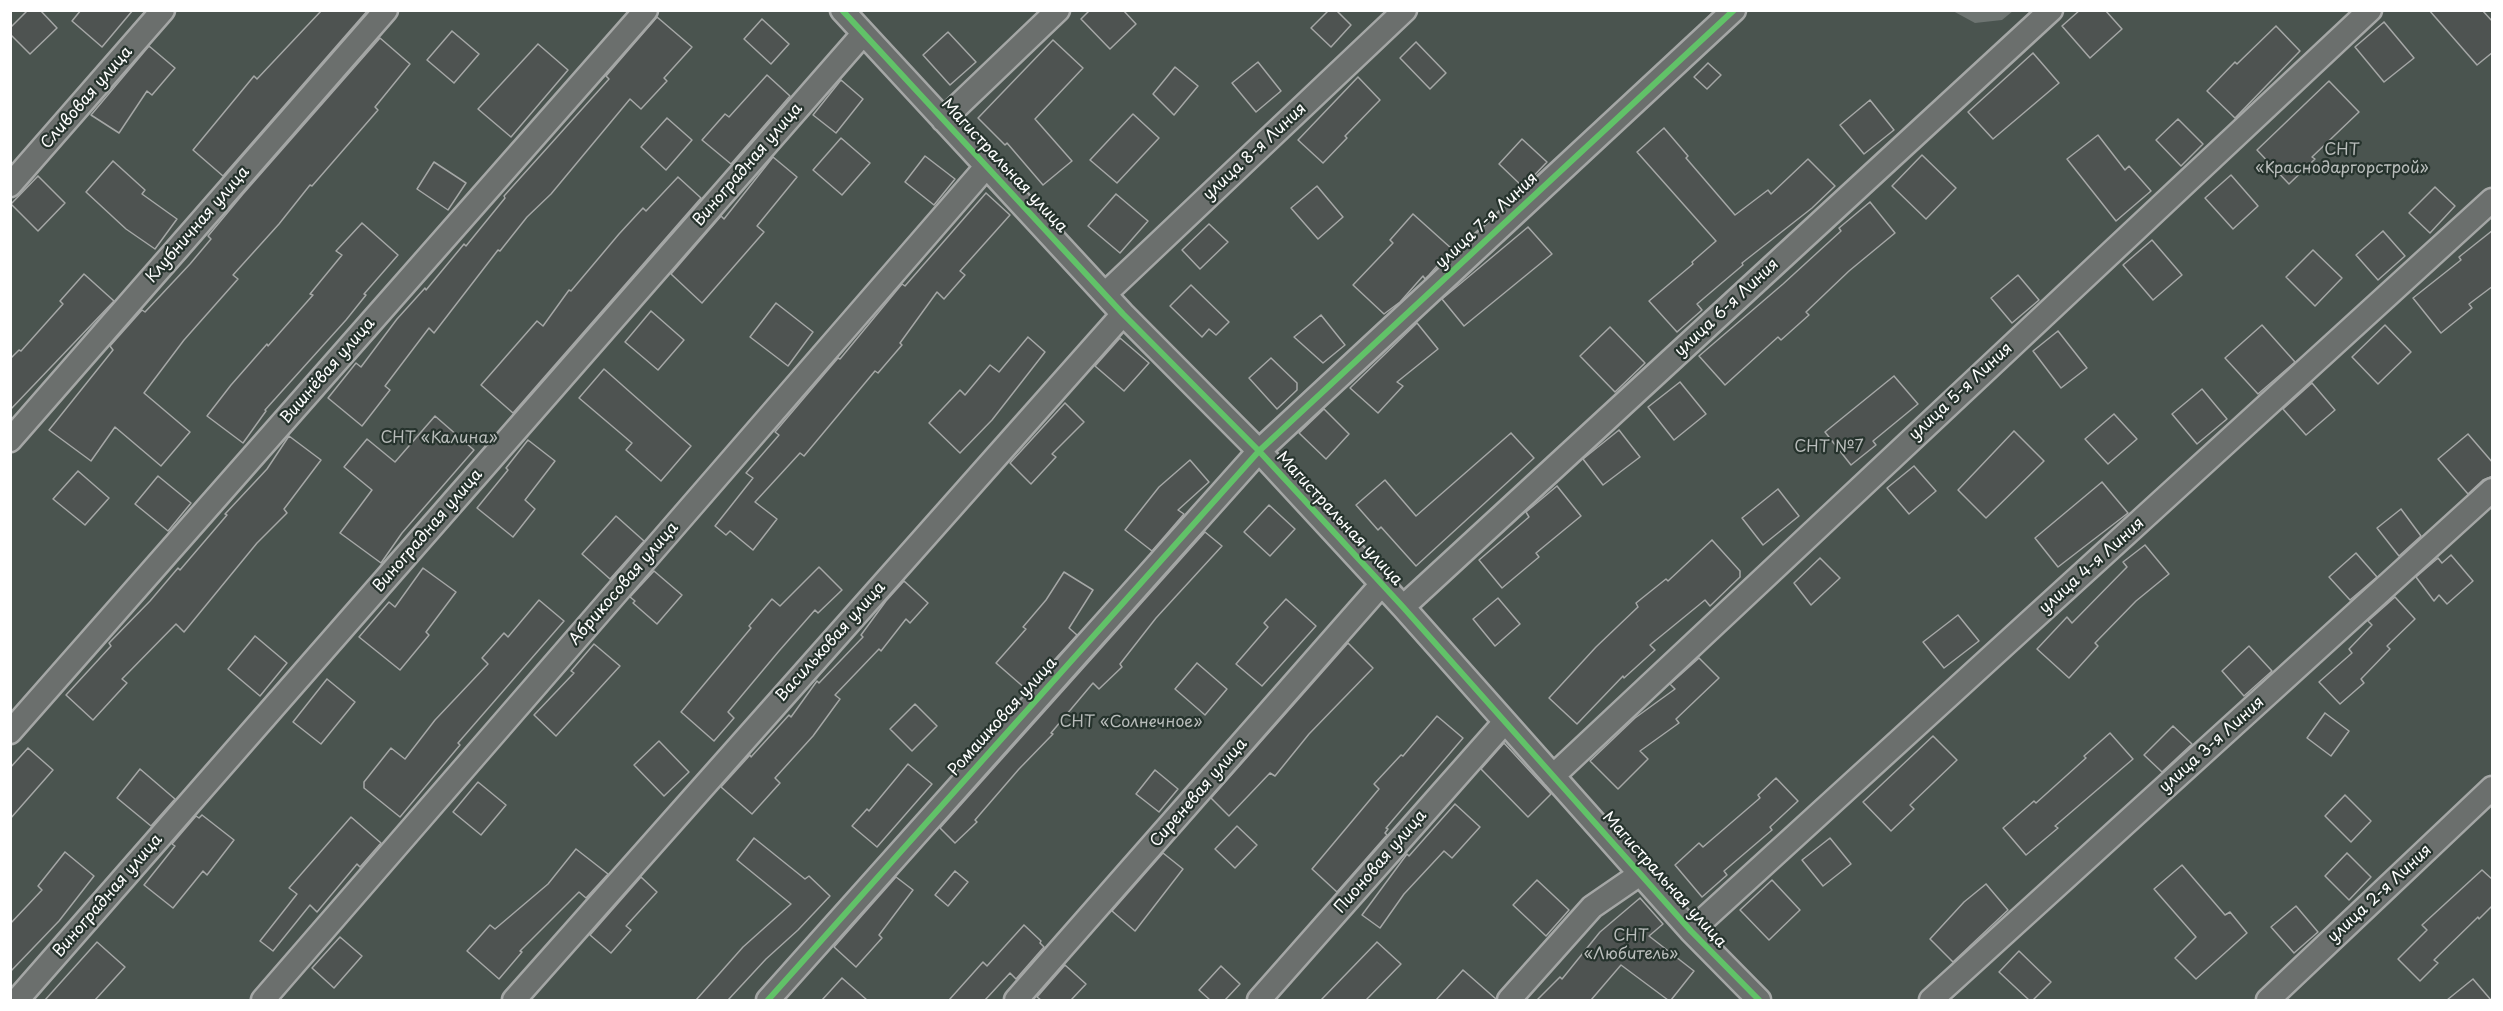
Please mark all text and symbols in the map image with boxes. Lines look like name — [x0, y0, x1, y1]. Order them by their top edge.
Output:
street label: Сливовая улица — [37, 43, 137, 153]
street label: Магистральная улица — [937, 95, 1071, 237]
street label: улица 8-я Линия — [1199, 99, 1311, 205]
street label: Виноградная улица — [689, 100, 807, 230]
park label: СНТ «Краснодаргорстрой» — [2255, 141, 2429, 179]
street label: Клубничная улица — [142, 163, 254, 287]
street label: улица 7-я Линия — [1432, 169, 1542, 273]
street label: улица 6-я Линия — [1671, 255, 1783, 361]
street label: Вишнёвая улица — [277, 314, 379, 428]
street label: улица 5-я Линия — [1905, 339, 2017, 445]
park label: СНТ «Калина» — [380, 429, 498, 449]
park label: СНТ №7 — [1794, 438, 1864, 458]
street label: Магистральная улица — [1272, 448, 1406, 590]
street label: Виноградная улица — [369, 466, 487, 596]
street label: улица 4-я Линия — [2036, 514, 2148, 618]
street label: Абрикосовая улица — [565, 519, 683, 649]
street label: Васильковая улица — [772, 578, 890, 706]
street label: Ромашковая улица — [945, 654, 1061, 780]
street label: улица 3-я Линия — [2156, 693, 2268, 797]
park label: СНТ «Солнечное» — [1060, 713, 1202, 733]
street label: Сиреневая улица — [1147, 735, 1251, 851]
street label: Пионовая улица — [1331, 807, 1431, 917]
street label: Магистральная улица — [1598, 808, 1730, 952]
street label: Виноградная улица — [49, 831, 167, 961]
street label: улица 2-я Линия — [2324, 841, 2436, 947]
park label: СНТ «Любитель» — [1584, 927, 1678, 965]

